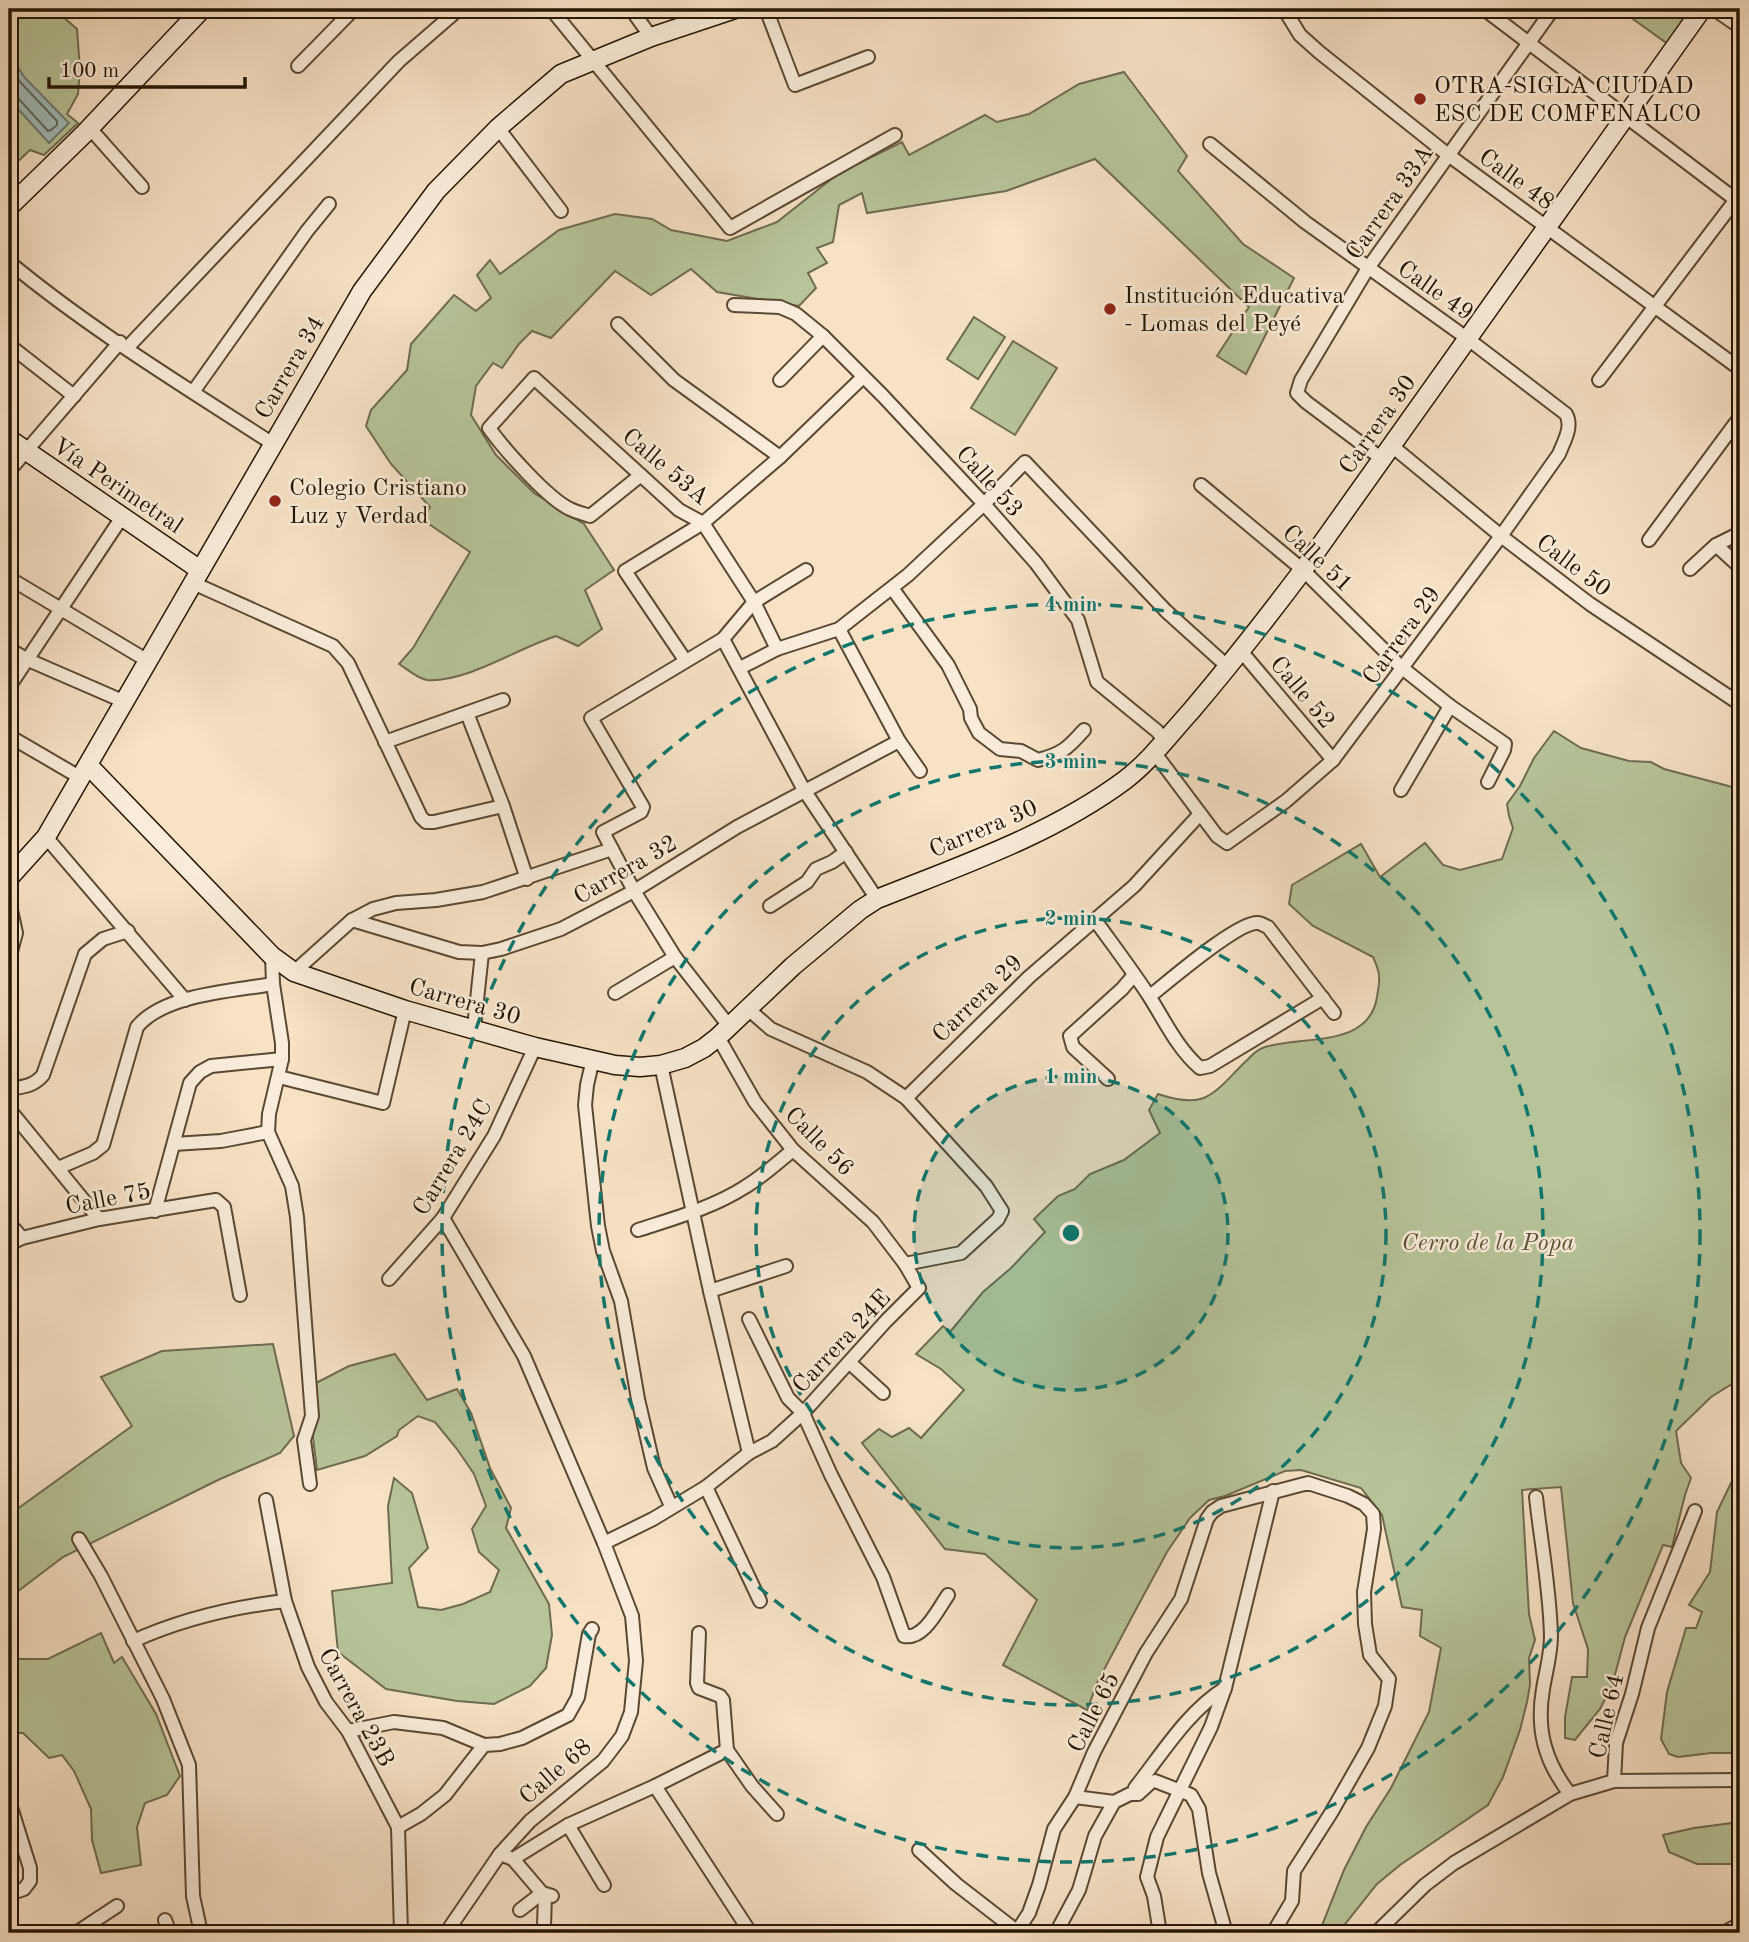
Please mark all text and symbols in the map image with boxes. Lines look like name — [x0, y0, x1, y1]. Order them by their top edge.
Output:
scale bar — [49, 46, 245, 90]
text: 100 m — [60, 61, 119, 82]
place label: OTRA-SIGLA CIUDAD ESC DE COMFENALCO — [1434, 75, 1701, 127]
marker: OTRA-SIGLA CIUDAD ESC DE COMFENALCO — [1412, 91, 1428, 107]
street label: Carrera 33A — [1343, 142, 1439, 265]
street label: Calle 48 — [1474, 145, 1558, 216]
street label: Calle 49 — [1393, 257, 1477, 326]
place label: Institución Educativa - Lomas del Peyé — [1124, 285, 1345, 337]
marker: Institución Educativa - Lomas del Peyé — [1102, 301, 1118, 317]
street label: Carrera 34 — [252, 312, 330, 424]
street label: Carrera 30 — [1336, 371, 1421, 479]
street label: Calle 53A — [617, 425, 713, 510]
street label: Vía Perimetral — [47, 434, 186, 539]
street label: Calle 53 — [951, 442, 1026, 523]
place label: Colegio Cristiano Luz y Verdad — [289, 477, 467, 529]
marker: Colegio Cristiano Luz y Verdad — [267, 493, 283, 509]
street label: Calle 51 — [1277, 521, 1356, 598]
street label: Calle 50 — [1531, 531, 1615, 602]
street label: Carrera 29 — [1359, 583, 1446, 690]
text: 4 min — [1045, 595, 1097, 616]
street label: Calle 52 — [1264, 652, 1338, 734]
text: 3 min — [1045, 752, 1097, 773]
street label: Carrera 30 — [926, 796, 1041, 863]
street label: Carrera 32 — [570, 832, 682, 910]
text: 2 min — [1045, 909, 1097, 930]
street label: Carrera 29 — [929, 951, 1028, 1048]
street label: Carrera 30 — [406, 976, 523, 1030]
text: 1 min — [1045, 1067, 1097, 1088]
street label: Carrera 24C — [410, 1096, 498, 1220]
street label: Calle 56 — [780, 1103, 858, 1181]
street label: Calle 75 — [64, 1180, 153, 1220]
centre of rings — [1059, 1221, 1083, 1245]
park label: Cerro de la Popa — [1402, 1232, 1575, 1256]
street label: Carrera 24E — [789, 1286, 896, 1399]
street label: Carrera 23B — [313, 1645, 398, 1771]
street label: Calle 65 — [1064, 1669, 1125, 1757]
street label: Calle 64 — [1587, 1672, 1629, 1761]
street label: Calle 68 — [516, 1735, 597, 1810]

